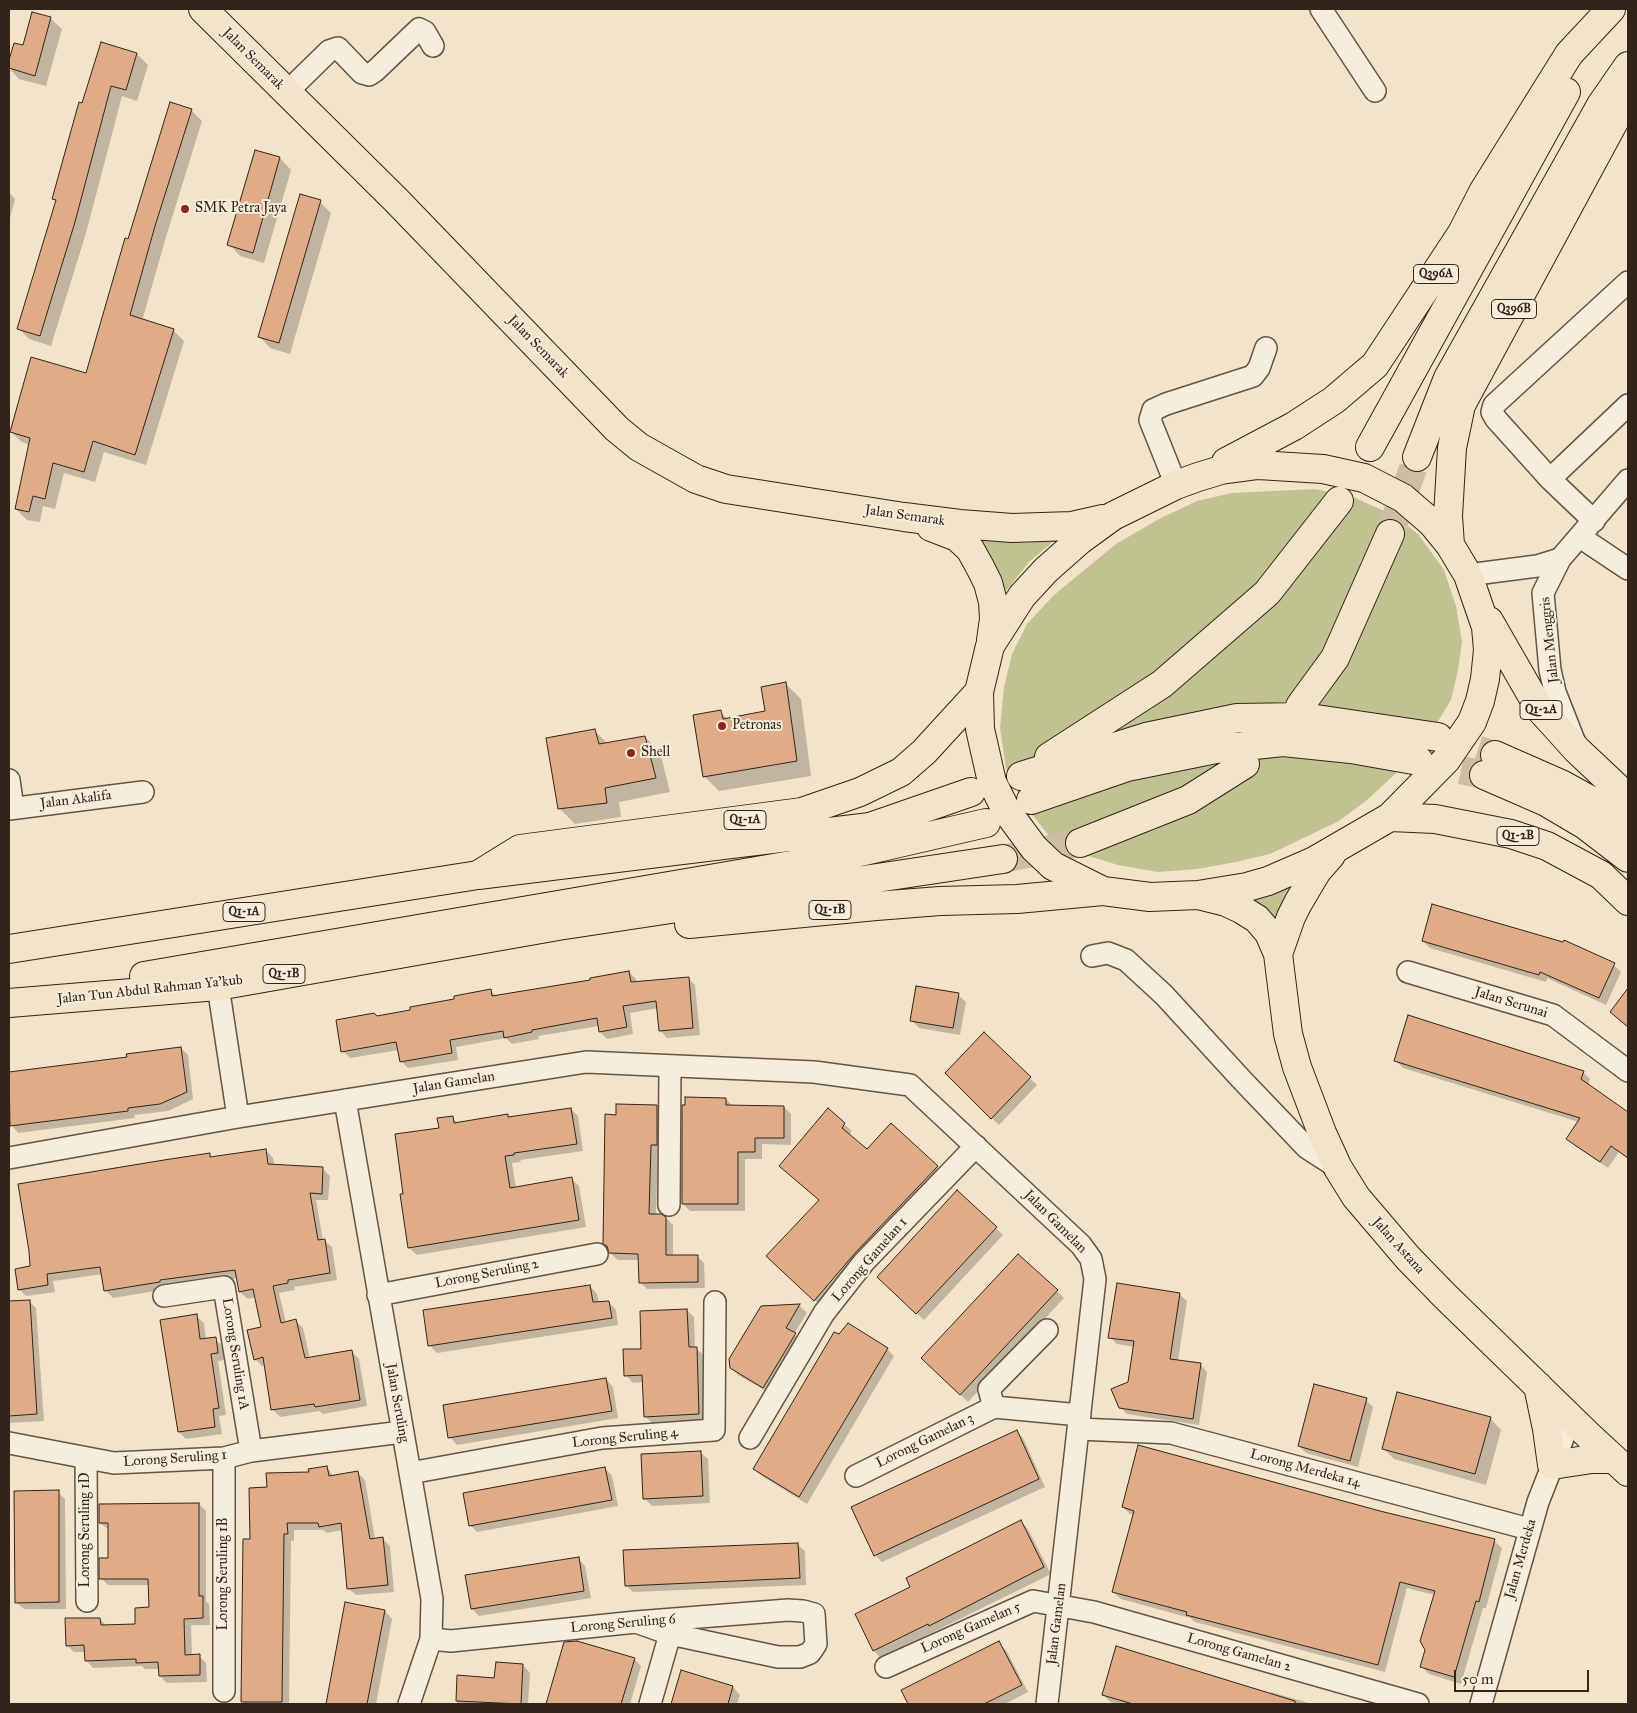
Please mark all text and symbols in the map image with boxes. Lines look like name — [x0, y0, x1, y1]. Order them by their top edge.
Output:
street label: Jalan Semarak — [219, 25, 287, 93]
place label: SMK Petra Jaya — [195, 201, 287, 217]
marker: SMK Petra Jaya — [179, 203, 191, 215]
road number: Q396A — [1414, 264, 1458, 284]
road number: Q396B — [1492, 300, 1536, 318]
street label: Jalan Semarak — [504, 312, 572, 382]
street label: Jalan Semarak — [864, 502, 946, 530]
street label: Jalan Menggris — [1537, 596, 1563, 684]
road number: Q1-2A — [1520, 700, 1562, 720]
place label: Petronas — [732, 718, 781, 734]
marker: Petronas — [716, 720, 728, 732]
place label: Shell — [641, 745, 670, 761]
marker: Shell — [625, 747, 637, 759]
street label: Jalan Akalifa — [39, 787, 113, 813]
road number: Q1-1A — [724, 810, 766, 830]
road number: Q1-2B — [1497, 826, 1539, 846]
road number: Q1-1B — [809, 900, 851, 920]
road number: Q1-1A — [223, 902, 265, 922]
road number: Q1-1B — [263, 964, 305, 984]
street label: Jalan Tun Abdul Rahman Ya'kub — [56, 972, 244, 1008]
street label: Jalan Serunai — [1472, 984, 1550, 1022]
street label: Jalan Gamelan — [412, 1068, 496, 1098]
street label: Jalan Gamelan — [1020, 1187, 1090, 1257]
street label: Lorong Gamelan 1 — [829, 1214, 911, 1306]
street label: Jalan Astana — [1368, 1214, 1428, 1278]
street label: Lorong Seruling 2 — [434, 1256, 540, 1292]
street label: Lorong Seruling 1A — [218, 1297, 252, 1411]
street label: Jalan Seruling — [382, 1362, 412, 1444]
street label: Lorong Gamelan 3 — [873, 1410, 977, 1472]
street label: Lorong Seruling 4 — [571, 1424, 679, 1452]
street label: Lorong Merdeka 14 — [1248, 1446, 1362, 1492]
street label: Lorong Seruling 1 — [123, 1447, 227, 1471]
street label: Lorong Seruling 1D — [78, 1473, 94, 1587]
street label: Lorong Seruling 1B — [216, 1517, 232, 1631]
street label: Jalan Merdeka — [1502, 1517, 1540, 1601]
street label: Jalan Gamelan — [1044, 1582, 1070, 1666]
street label: Lorong Gamelan 5 — [919, 1598, 1023, 1658]
street label: Lorong Seruling 6 — [570, 1611, 676, 1637]
street label: Lorong Gamelan 2 — [1185, 1630, 1293, 1676]
scale bar — [1457, 1660, 1592, 1692]
text: 50 m — [1462, 1670, 1494, 1688]

